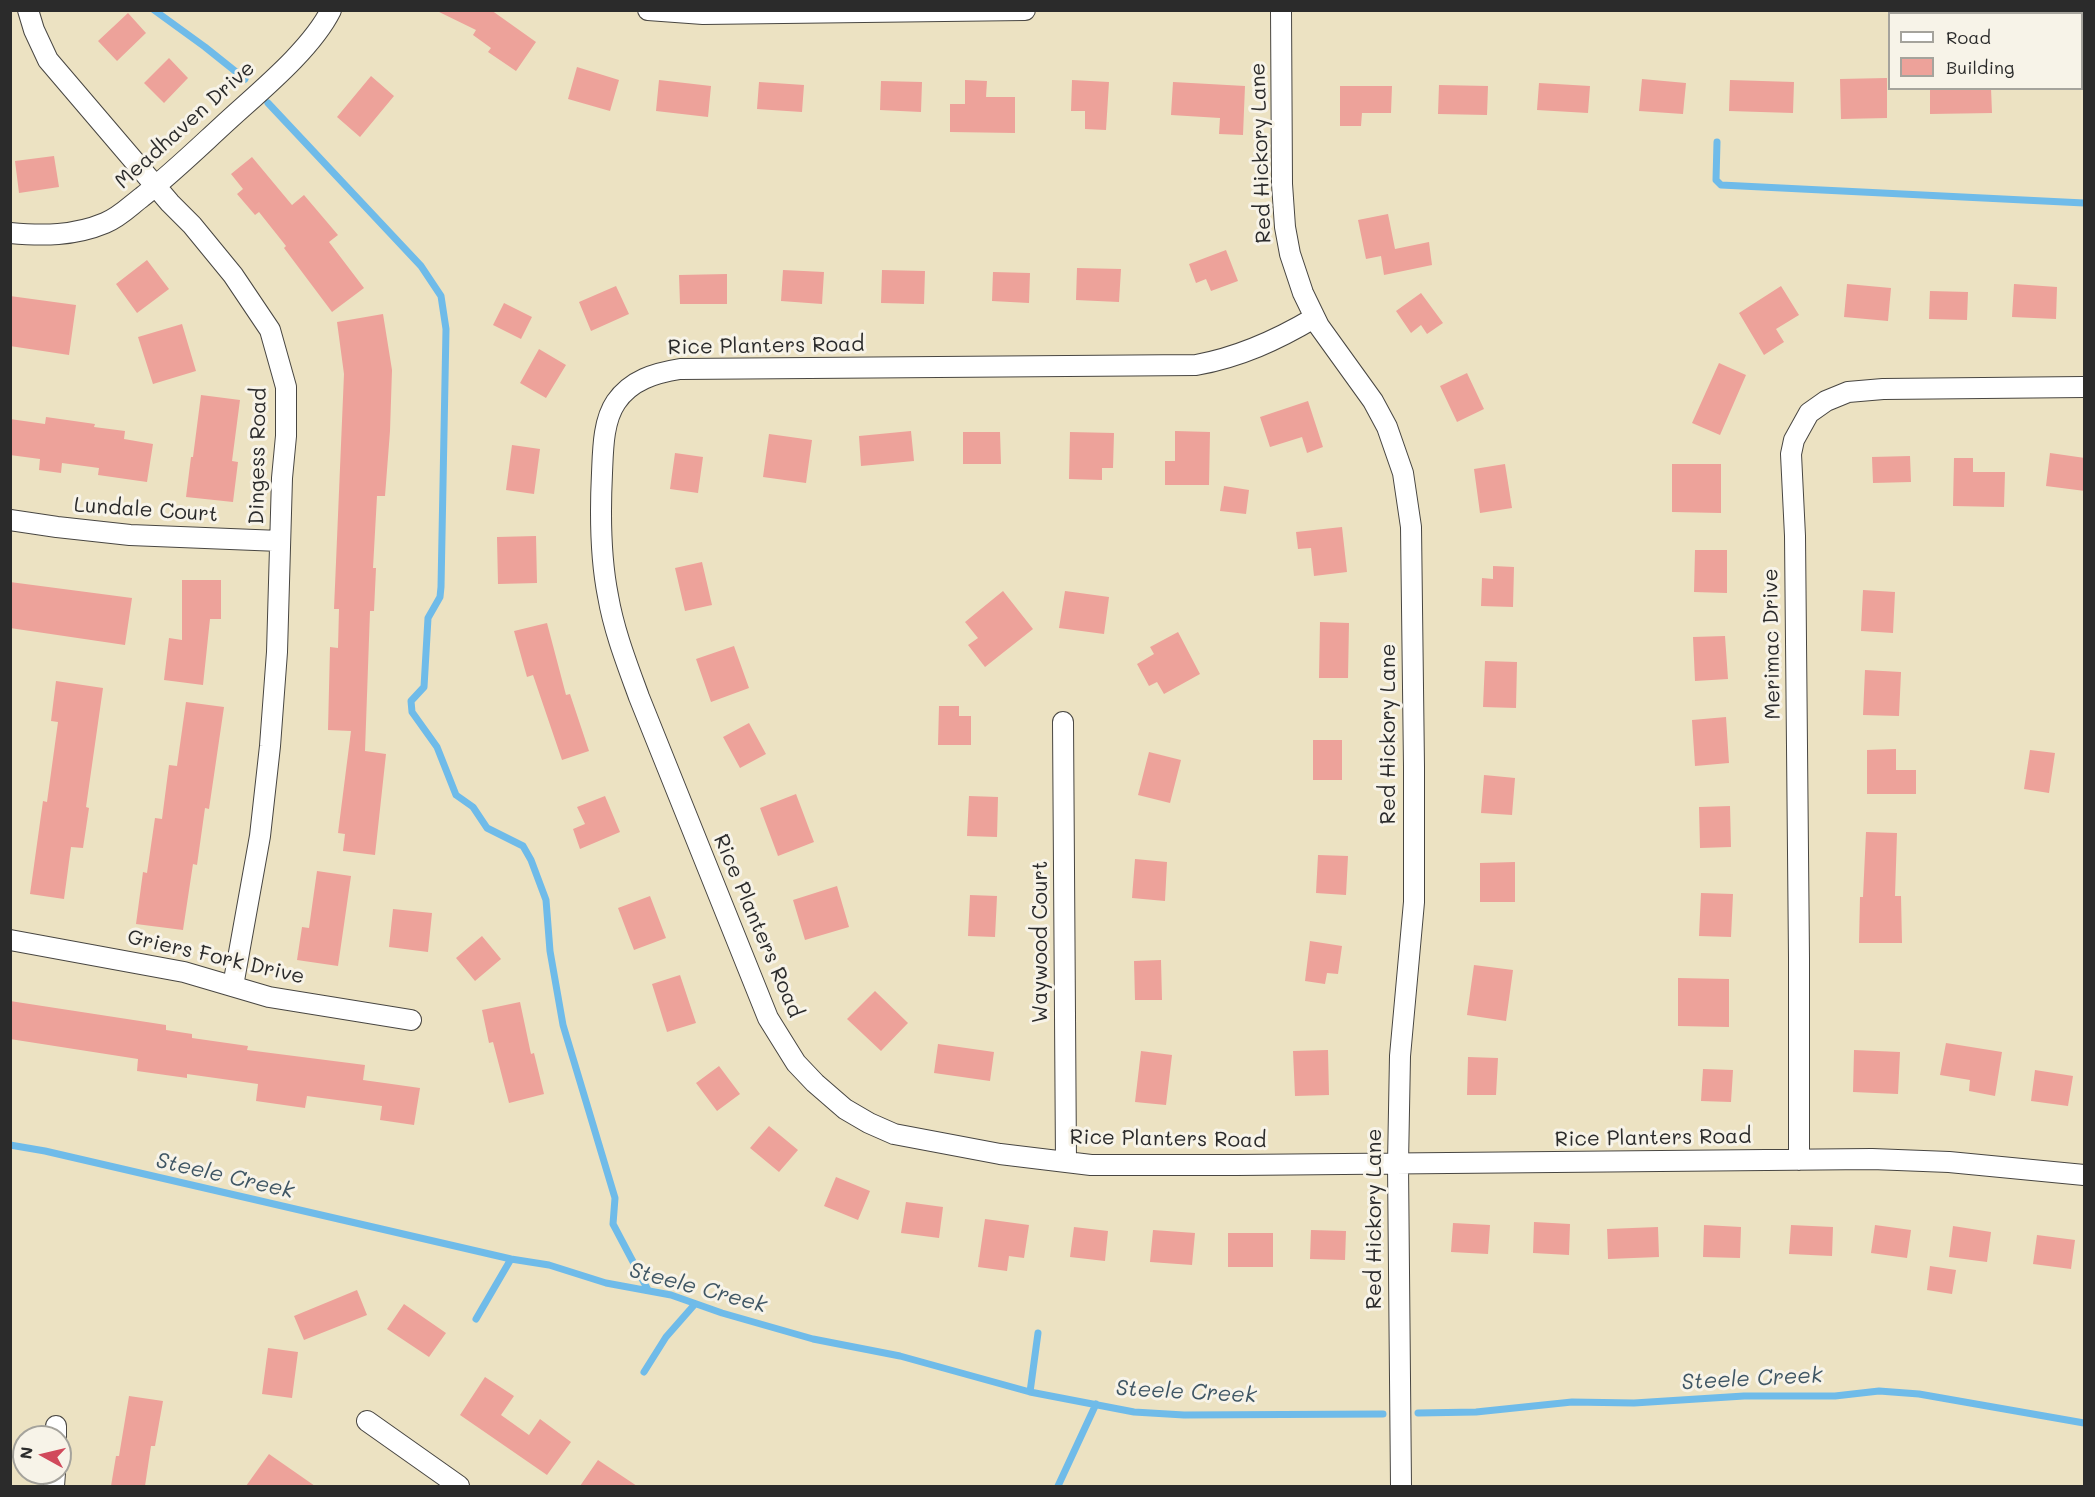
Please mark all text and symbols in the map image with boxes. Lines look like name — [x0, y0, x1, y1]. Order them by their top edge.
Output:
legend — [1888, 12, 2083, 90]
text: Road — [1946, 25, 1991, 49]
text: Building — [1946, 55, 2014, 79]
street label: Meadhaven Drive — [110, 56, 260, 194]
street label: Red Hickory Lane — [1245, 62, 1277, 244]
street label: Rice Planters Road — [667, 332, 865, 360]
street label: Dingess Road — [244, 387, 272, 525]
street label: Lundale Court — [73, 492, 219, 528]
street label: Merimac Drive — [1758, 568, 1786, 720]
street label: Red Hickory Lane — [1376, 644, 1402, 824]
street label: Rice Planters Road — [708, 831, 808, 1021]
street label: Waywood Court — [1028, 861, 1054, 1023]
street label: Griers Fork Drive — [125, 924, 307, 990]
street label: Rice Planters Road — [1554, 1124, 1752, 1152]
street label: Rice Planters Road — [1069, 1125, 1267, 1153]
street label: Red Hickory Lane — [1362, 1129, 1388, 1309]
water label: Steele Creek — [153, 1147, 297, 1205]
water label: Steele Creek — [626, 1257, 770, 1319]
water label: Steele Creek — [1681, 1362, 1823, 1396]
water label: Steele Creek — [1115, 1375, 1257, 1409]
north arrow — [12, 1425, 72, 1485]
text: N — [14, 1445, 37, 1460]

